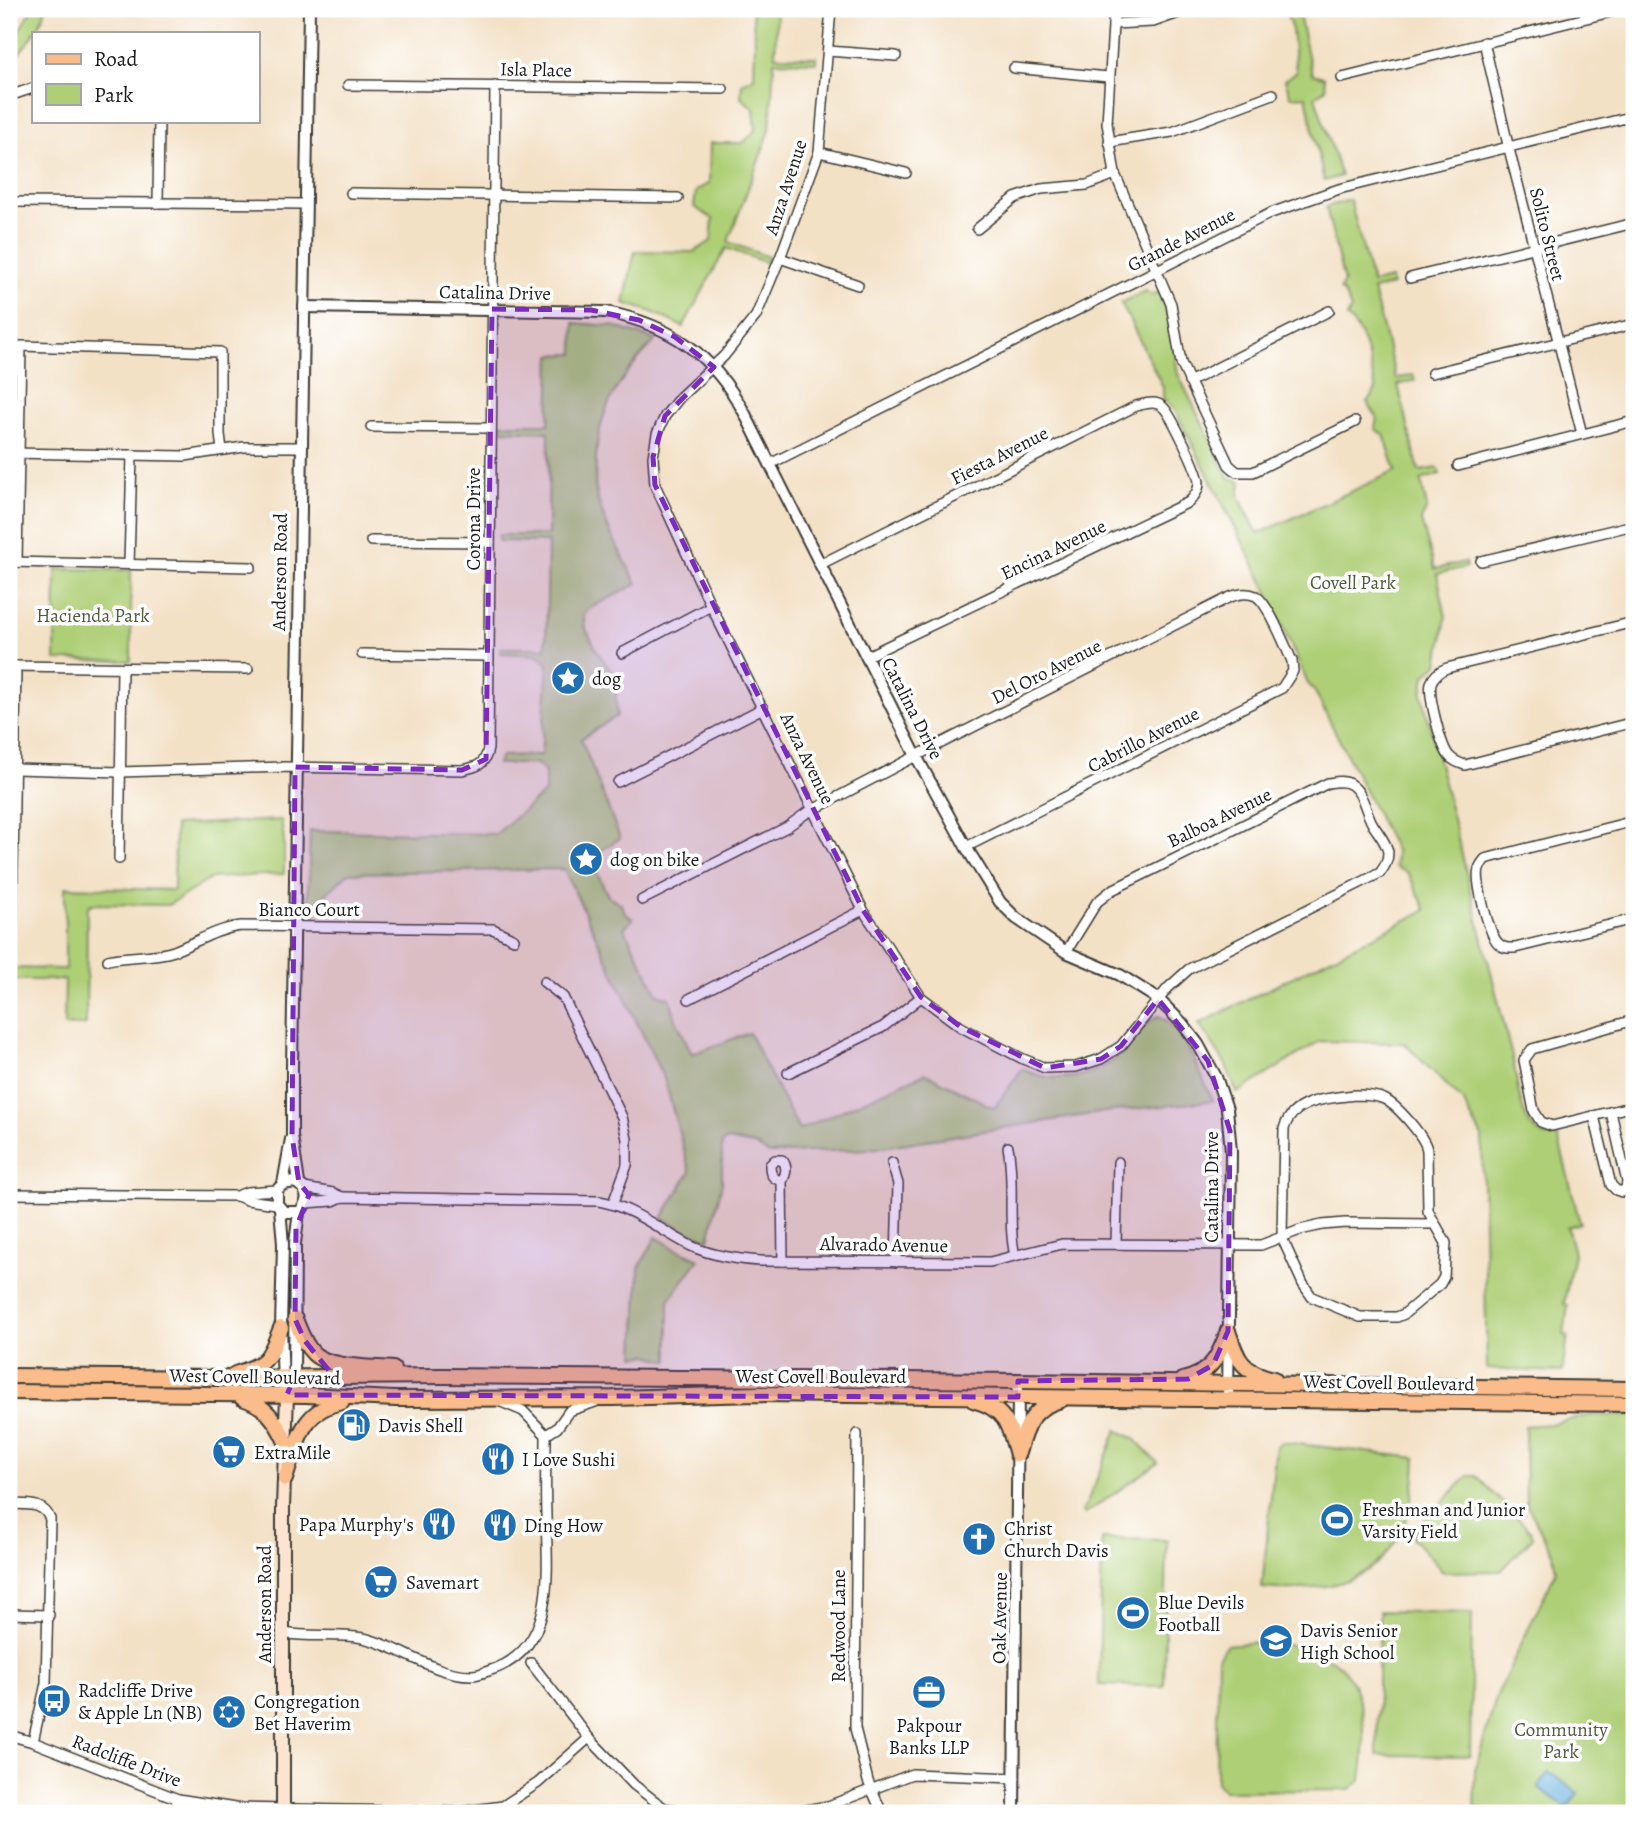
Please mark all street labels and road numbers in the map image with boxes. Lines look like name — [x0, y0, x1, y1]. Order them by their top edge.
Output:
street label: Isla Place — [500, 56, 572, 84]
street label: Anza Avenue — [758, 136, 814, 239]
street label: Solito Street — [1523, 185, 1571, 284]
street label: Grande Avenue — [1123, 202, 1240, 278]
street label: Catalina Drive — [439, 279, 551, 307]
street label: Fiesta Avenue — [946, 420, 1053, 492]
street label: Corona Drive — [461, 467, 487, 571]
street label: Anderson Road — [266, 512, 294, 632]
street label: Encina Avenue — [996, 513, 1110, 587]
street label: Del Oro Avenue — [987, 633, 1106, 711]
street label: Catalina Drive — [875, 653, 949, 764]
street label: Cabrillo Avenue — [1083, 701, 1204, 779]
street label: Anza Avenue — [773, 707, 841, 809]
street label: Balboa Avenue — [1163, 781, 1276, 854]
street label: Bianco Court — [258, 897, 360, 923]
street label: Catalina Drive — [1199, 1131, 1225, 1243]
street label: Alvarado Avenue — [819, 1231, 948, 1259]
street label: West Covell Boulevard — [168, 1362, 342, 1392]
street label: West Covell Boulevard — [734, 1364, 907, 1390]
street label: West Covell Boulevard — [1302, 1368, 1476, 1398]
street label: Anderson Road — [252, 1544, 278, 1664]
street label: Redwood Lane — [826, 1569, 852, 1683]
street label: Oak Avenue — [986, 1572, 1014, 1664]
street label: Radcliffe Drive — [68, 1728, 185, 1794]

